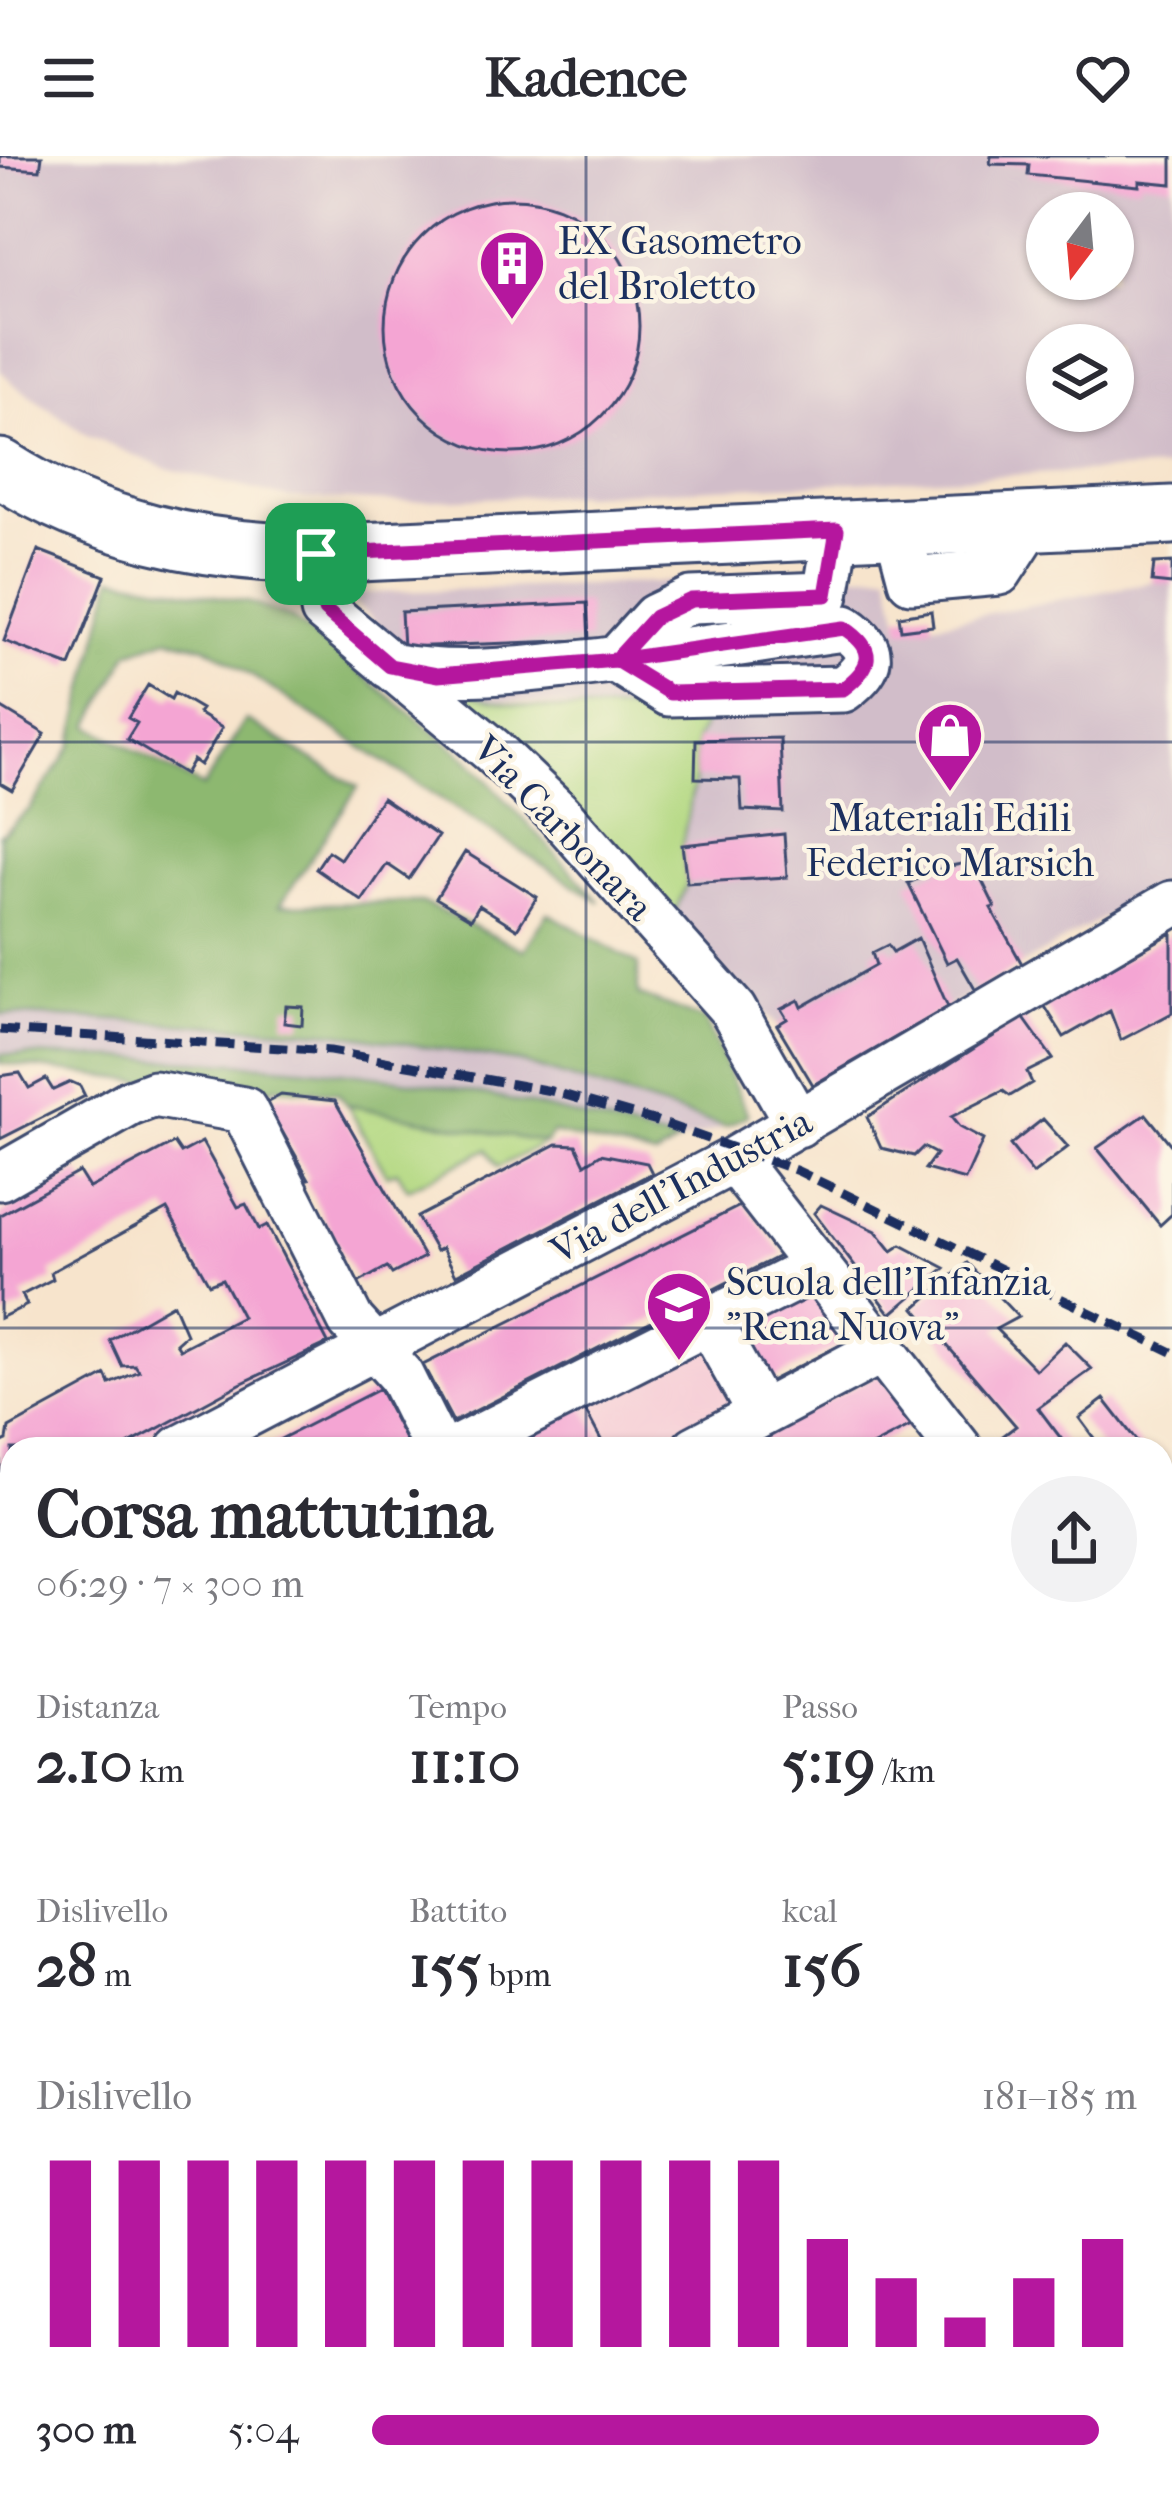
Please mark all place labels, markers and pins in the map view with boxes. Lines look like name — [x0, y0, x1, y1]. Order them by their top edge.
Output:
place label: EX Gasometro del Broletto — [558, 218, 802, 309]
building icon: EX Gasometro del Broletto — [477, 228, 547, 322]
pin — [265, 503, 367, 605]
shop icon: Materiali Edili Federico Marsich — [915, 700, 985, 794]
place label: Materiali Edili Federico Marsich — [806, 795, 1094, 886]
place label: Scuola dell'Infanzia "Rena Nuova" — [726, 1259, 1051, 1350]
school or university icon: Scuola dell'Infanzia "Rena Nuova" — [644, 1269, 714, 1363]

